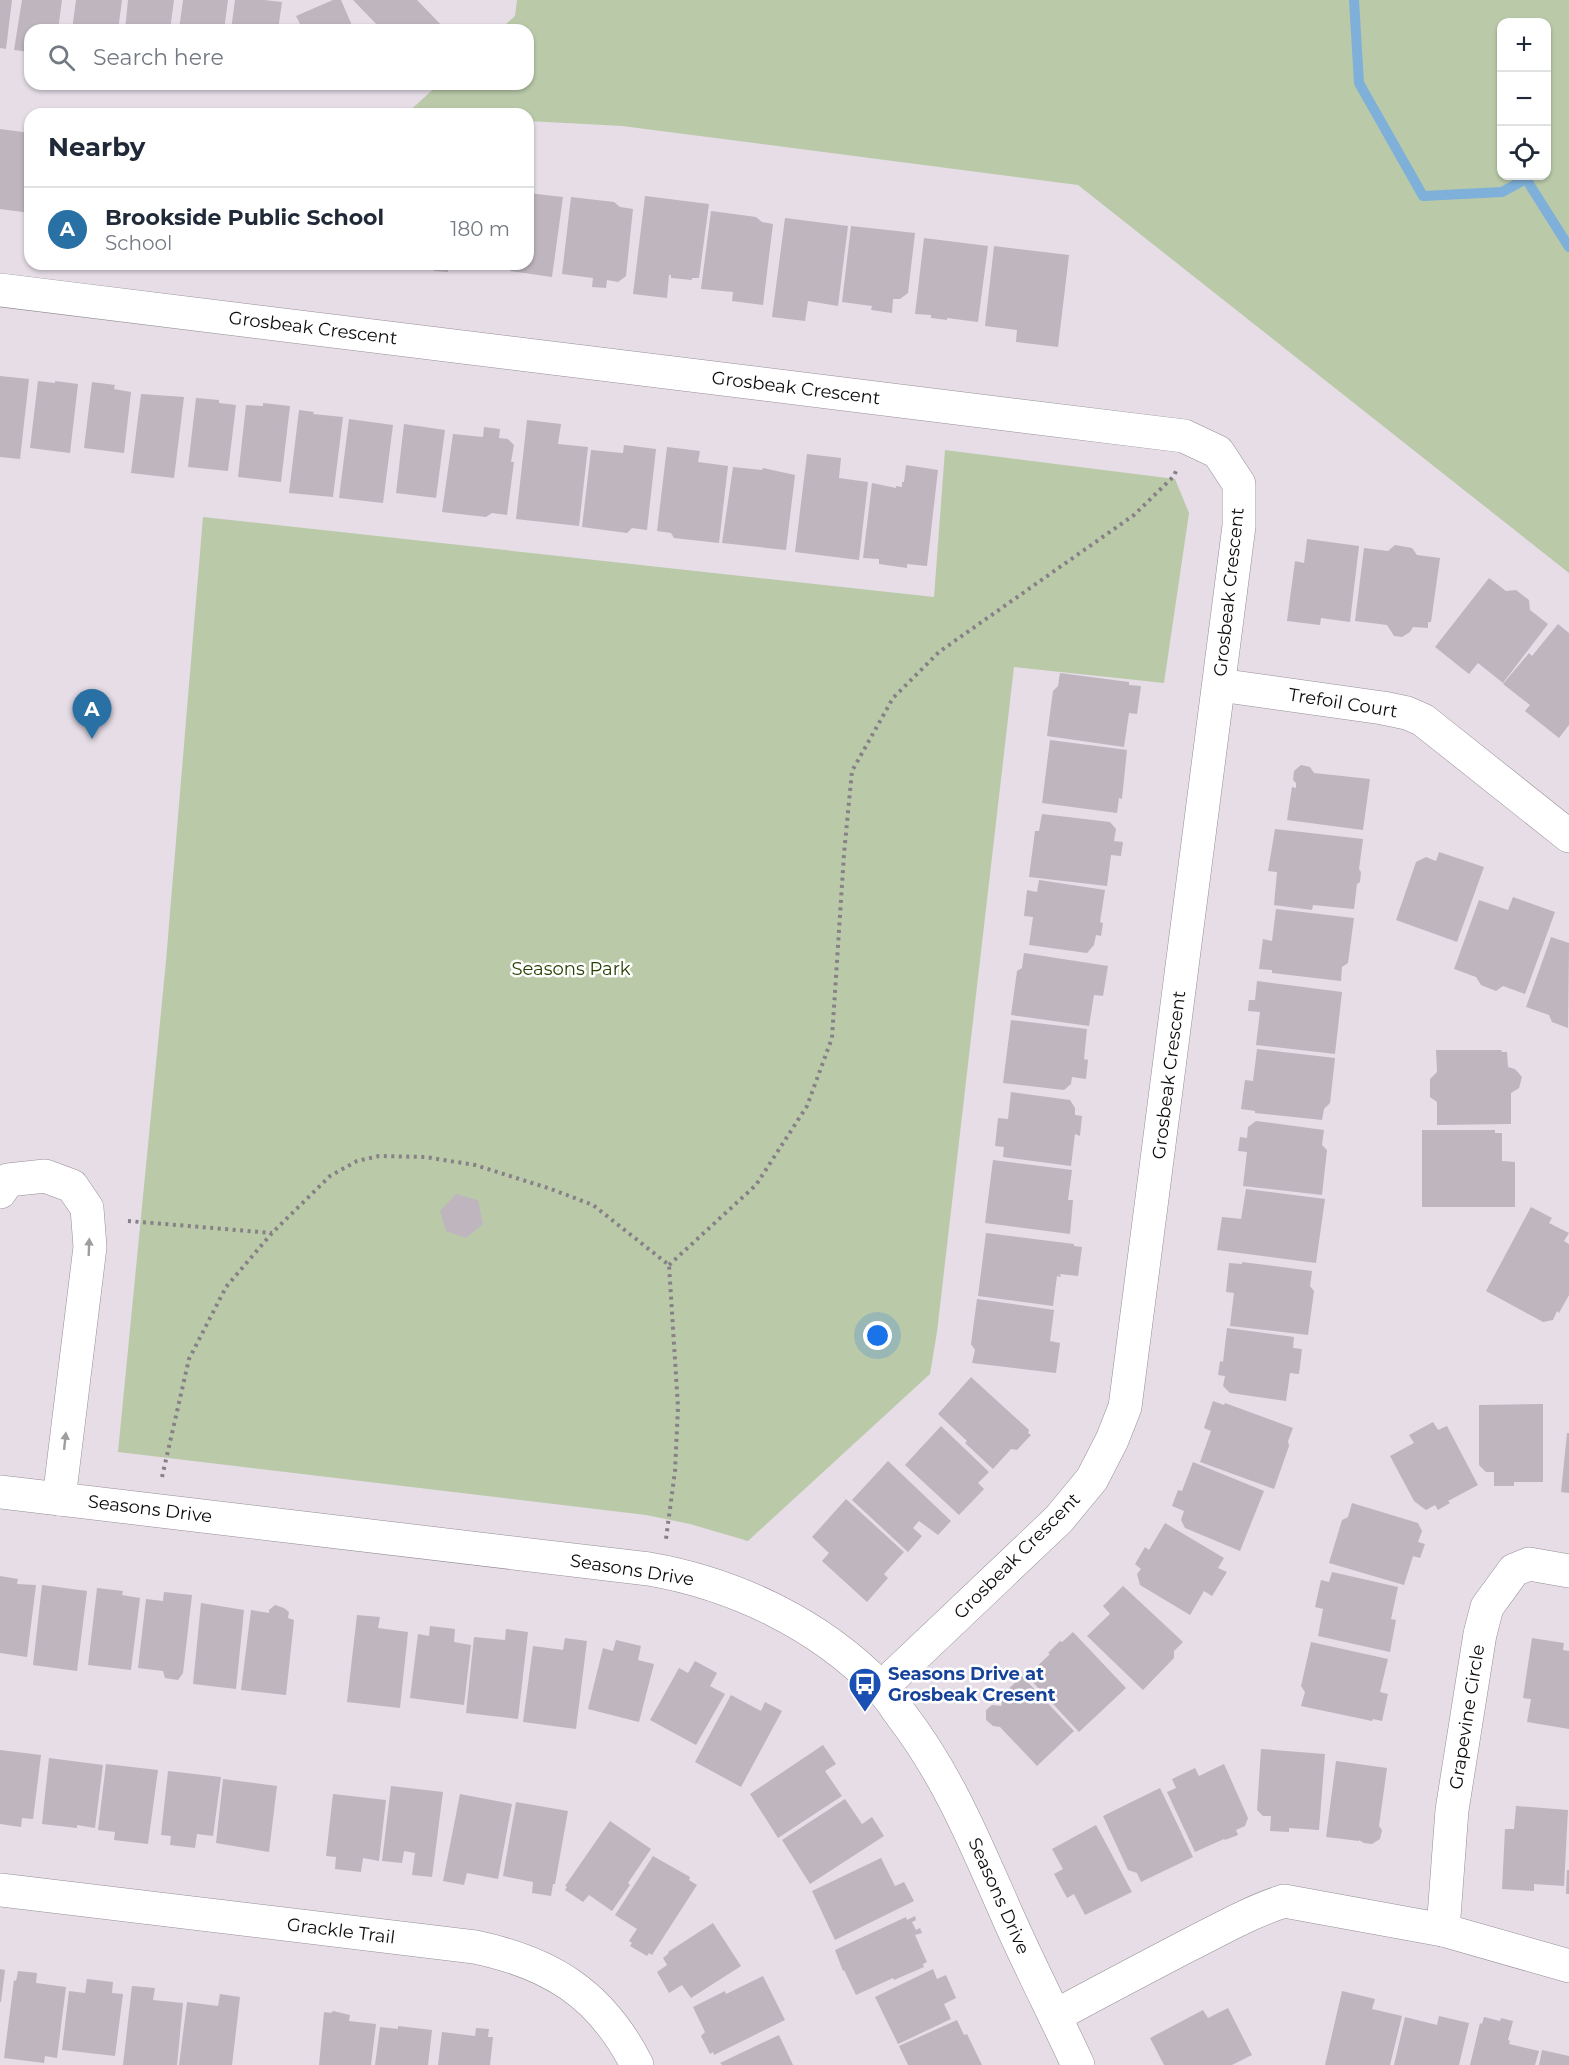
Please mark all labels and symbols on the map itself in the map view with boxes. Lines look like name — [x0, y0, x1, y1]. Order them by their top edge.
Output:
street label: Grosbeak Crescent — [227, 307, 399, 349]
street label: Grosbeak Crescent — [710, 367, 882, 409]
street label: Grosbeak Crescent — [1209, 507, 1249, 677]
street label: Trefoil Court — [1287, 684, 1399, 722]
pin: A — [72, 690, 112, 739]
park label: Seasons Park — [511, 958, 631, 980]
street label: Grosbeak Crescent — [1148, 989, 1190, 1161]
one-way arrow — [84, 1238, 93, 1257]
your location — [863, 1321, 892, 1350]
one-way arrow — [60, 1431, 70, 1450]
street label: Grosbeak Crescent — [949, 1488, 1085, 1624]
street label: Seasons Drive — [87, 1490, 214, 1528]
street label: Seasons Drive — [568, 1549, 696, 1591]
street label: Grapevine Circle — [1445, 1643, 1489, 1791]
place label: Seasons Drive at Grosbeak Cresent — [888, 1663, 1056, 1706]
bus stop icon: Seasons Drive at Grosbeak Cresent — [847, 1666, 883, 1713]
street label: Seasons Drive — [963, 1834, 1035, 1958]
street label: Grackle Trail — [286, 1913, 396, 1949]

